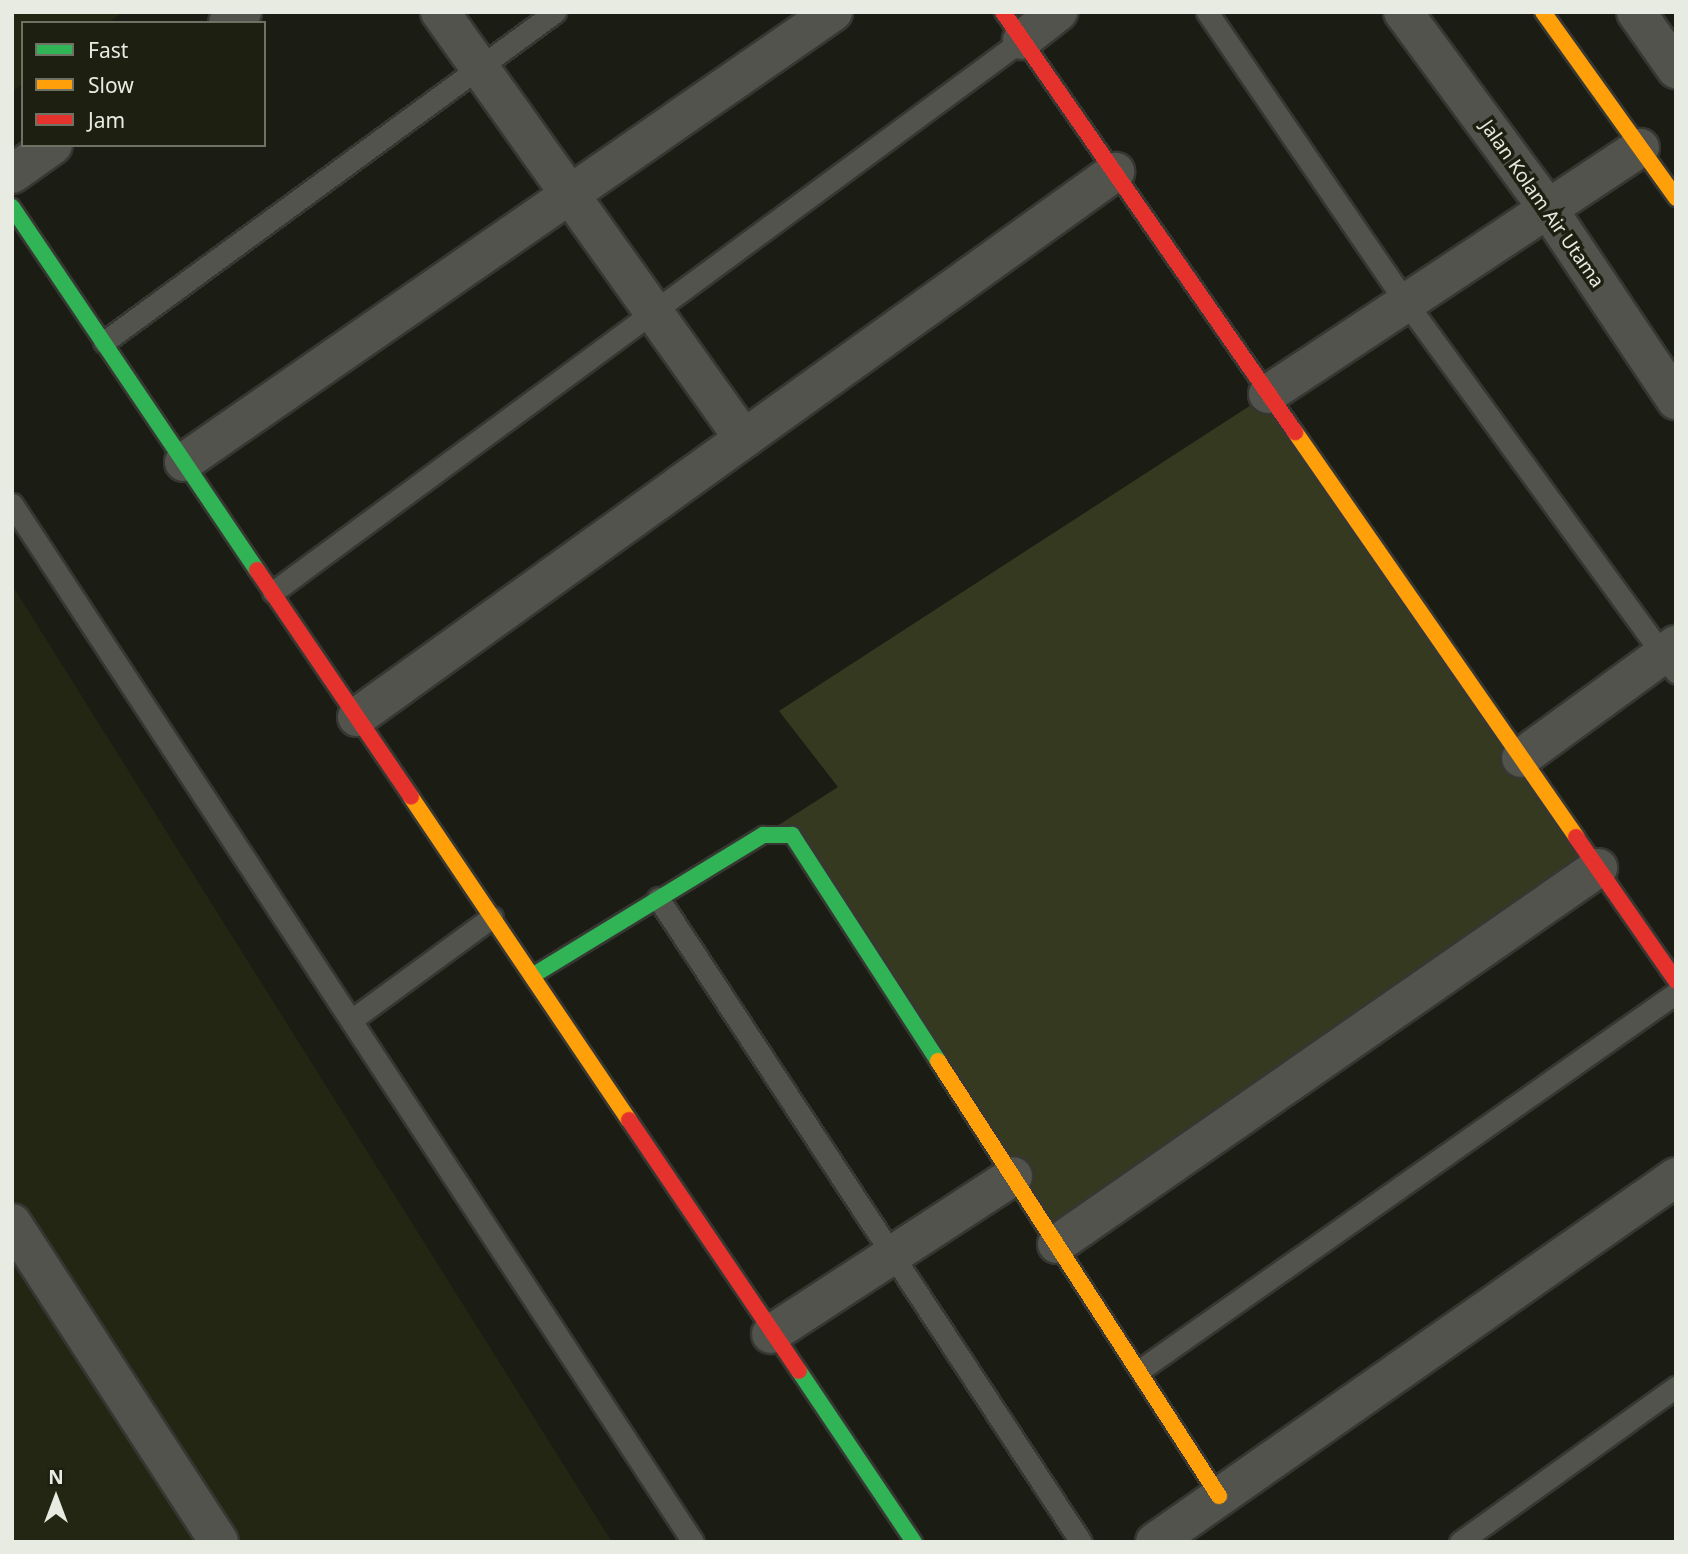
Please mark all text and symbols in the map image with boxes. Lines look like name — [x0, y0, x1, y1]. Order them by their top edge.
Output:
legend — [21, 21, 266, 147]
text: Fast — [88, 36, 128, 64]
text: Slow — [88, 71, 134, 99]
text: Jam — [88, 106, 125, 134]
street label: Jalan Kolam Air Utama — [1476, 116, 1608, 292]
north arrow — [21, 1463, 91, 1533]
text: N — [48, 1464, 64, 1490]

